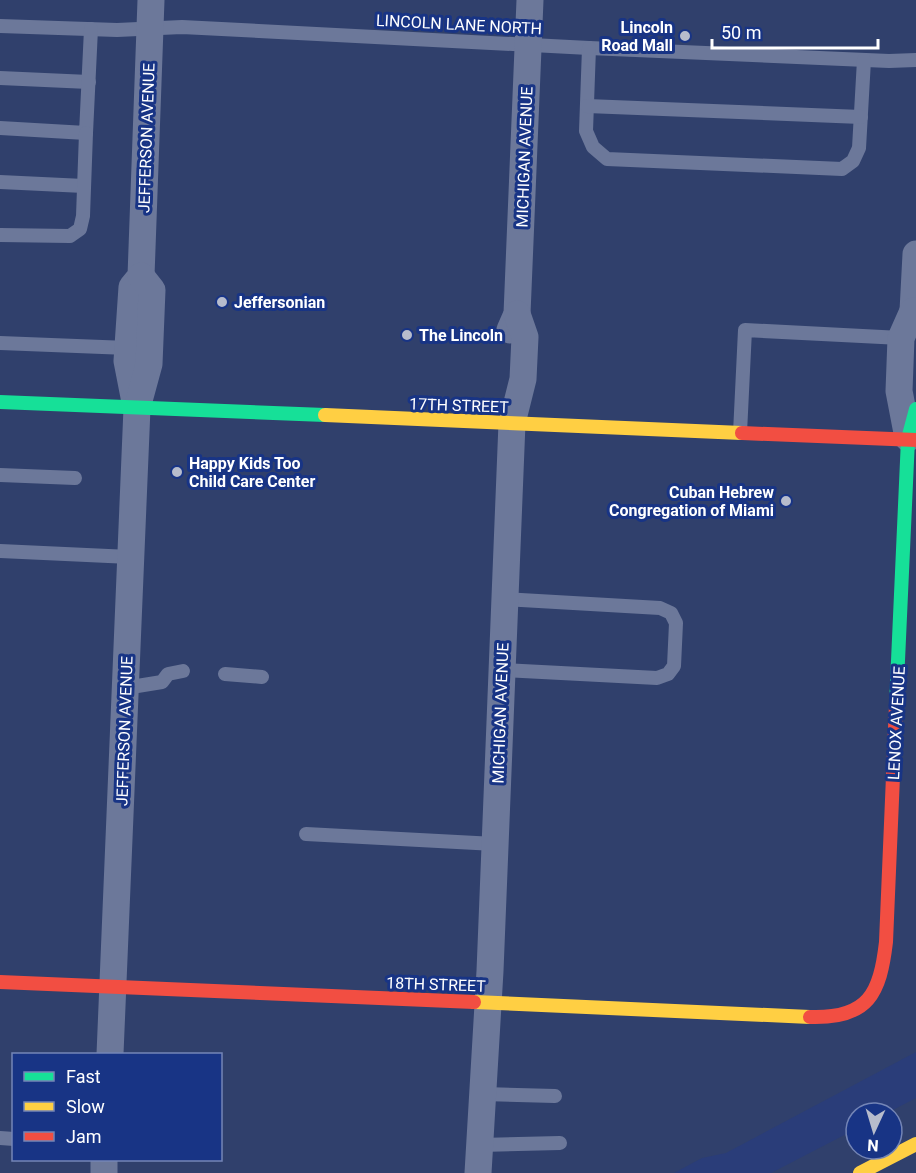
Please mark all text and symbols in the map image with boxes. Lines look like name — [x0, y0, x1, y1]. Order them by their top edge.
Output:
street label: LINCOLN LANE NORTH — [376, 11, 542, 38]
scale bar — [712, 12, 878, 50]
place label: Lincoln Road Mall — [601, 18, 673, 55]
text: 50 m — [721, 22, 761, 43]
marker: Lincoln Road Mall — [678, 29, 692, 43]
street label: JEFFERSON AVENUE — [134, 63, 159, 213]
street label: MICHIGAN AVENUE — [513, 86, 536, 228]
place label: Jeffersonian — [234, 293, 325, 312]
marker: Jeffersonian — [215, 295, 229, 309]
place label: The Lincoln — [419, 326, 503, 345]
marker: The Lincoln — [400, 328, 414, 342]
street label: 17TH STREET — [409, 394, 510, 417]
place label: Happy Kids Too Child Care Center — [189, 454, 315, 491]
marker: Happy Kids Too Child Care Center — [170, 465, 184, 479]
place label: Cuban Hebrew Congregation of Miami — [609, 483, 774, 520]
marker: Cuban Hebrew Congregation of Miami — [779, 494, 793, 508]
street label: MICHIGAN AVENUE — [489, 642, 512, 784]
street label: JEFFERSON AVENUE — [112, 656, 137, 806]
street label: LENOX AVENUE — [884, 666, 909, 780]
street label: 18TH STREET — [386, 973, 487, 996]
legend — [12, 1053, 222, 1161]
text: Fast — [66, 1066, 101, 1087]
text: Slow — [66, 1096, 105, 1117]
north arrow — [844, 1101, 904, 1161]
text: Jam — [66, 1126, 102, 1147]
text: N — [867, 1136, 879, 1155]

